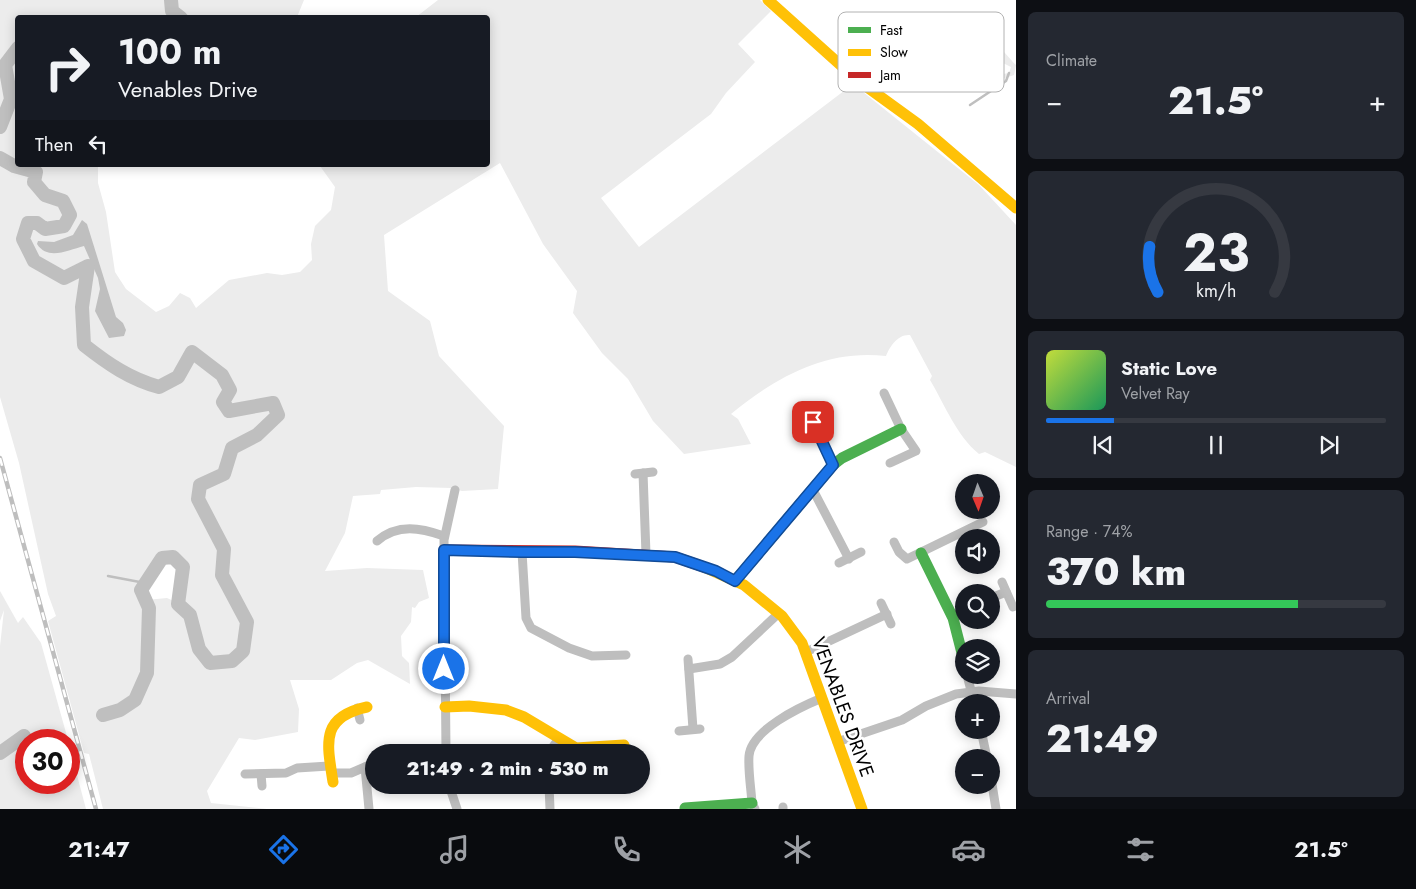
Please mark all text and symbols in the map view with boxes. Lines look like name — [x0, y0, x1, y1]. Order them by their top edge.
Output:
legend — [838, 12, 1004, 92]
text: Fast — [880, 20, 903, 40]
text: 100 m — [118, 27, 221, 77]
icon: right — [35, 35, 100, 100]
text: Slow — [880, 42, 908, 62]
text: Climate — [1046, 49, 1097, 72]
text: Jam — [878, 65, 901, 85]
text: Venables Drive — [118, 73, 258, 105]
text: 21.5° — [1168, 73, 1263, 128]
text: − — [1046, 81, 1063, 122]
text: + — [1369, 81, 1386, 122]
icon: left — [84, 130, 112, 158]
text: Then — [35, 131, 74, 158]
text: 23 — [1183, 215, 1249, 291]
text: km/h — [1196, 278, 1236, 304]
text: Static Love — [1121, 355, 1217, 382]
text: Velvet Ray — [1121, 382, 1190, 405]
pin — [792, 401, 834, 443]
icon: arrive — [799, 408, 827, 436]
icon: previous — [1089, 431, 1117, 459]
icon: pause — [1202, 431, 1230, 459]
icon: next — [1315, 431, 1343, 459]
north arrow — [955, 474, 1000, 519]
map controls — [955, 474, 1000, 794]
text: Range · 74% — [1046, 520, 1133, 543]
button: sound — [955, 529, 1000, 574]
text: 370 km — [1046, 544, 1186, 599]
button: search — [955, 584, 1000, 629]
street label: VENABLES DRIVE — [805, 633, 881, 781]
button: layers — [955, 639, 1000, 684]
position arrow — [417, 642, 469, 694]
text: Arrival — [1046, 687, 1090, 710]
button: + — [955, 694, 1000, 739]
text: 21:49 — [1046, 711, 1159, 766]
speed limit sign: 30 — [15, 729, 80, 794]
button: − — [955, 749, 1000, 794]
text: 21:49 · 2 min · 530 m — [406, 755, 609, 782]
icon: directions — [266, 832, 301, 867]
icon: music — [437, 832, 472, 867]
icon: phone — [609, 832, 644, 867]
icon: climate — [780, 832, 815, 867]
icon: car — [951, 832, 986, 867]
icon: filters — [1123, 832, 1158, 867]
text: 21:47 — [68, 833, 130, 865]
text: 21.5° — [1294, 833, 1348, 865]

